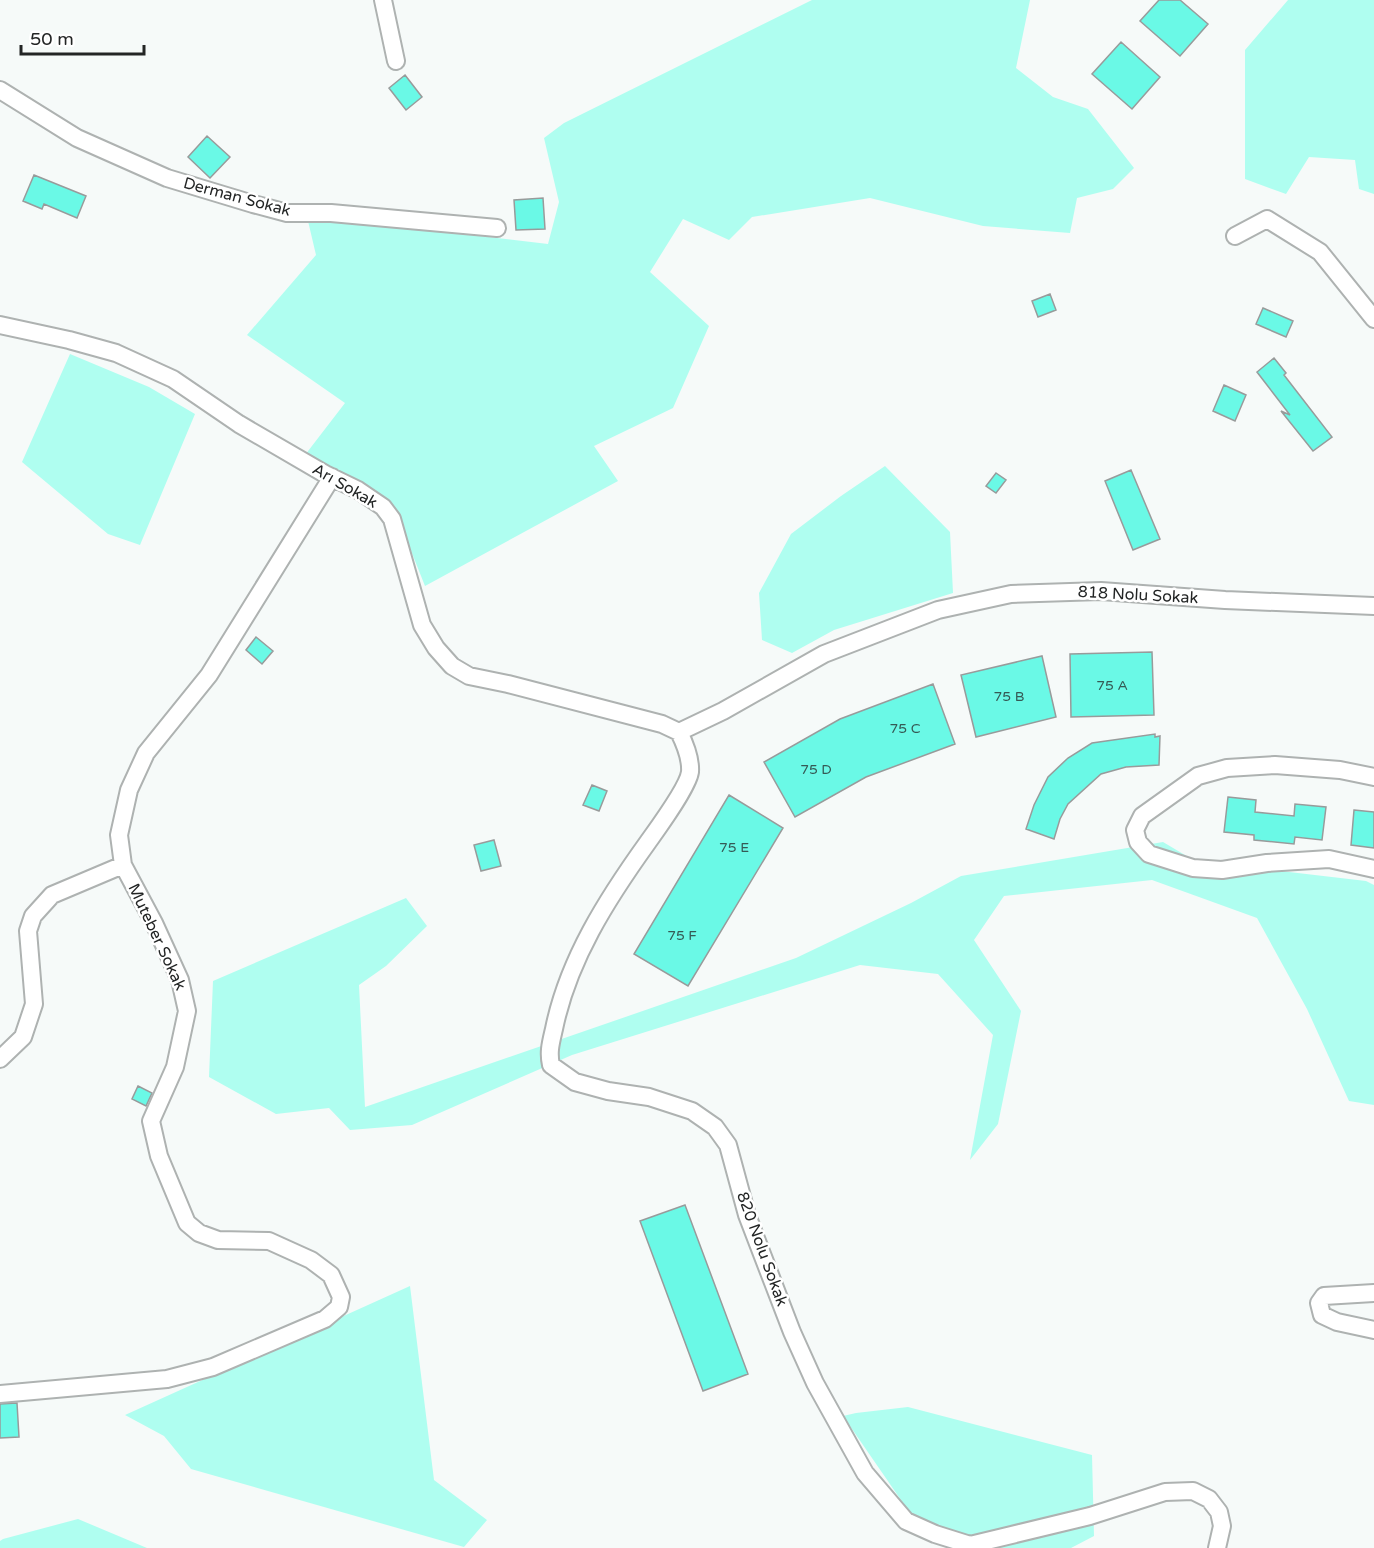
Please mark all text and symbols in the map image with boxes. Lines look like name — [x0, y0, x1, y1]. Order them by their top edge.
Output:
scale bar — [21, 18, 144, 56]
text: 50 m — [30, 28, 74, 50]
street label: Derman Sokak — [181, 173, 293, 221]
street label: Arı Sokak — [309, 459, 381, 513]
street label: 818 Nolu Sokak — [1077, 582, 1199, 608]
house number: 75 A — [1096, 677, 1128, 694]
house number: 75 B — [994, 688, 1024, 705]
house number: 75 C — [890, 720, 921, 737]
house number: 75 D — [800, 761, 832, 778]
house number: 75 E — [719, 839, 749, 856]
street label: Muteber Sokak — [124, 880, 191, 994]
house number: 75 F — [667, 927, 697, 944]
street label: 820 Nolu Sokak — [732, 1189, 792, 1309]

